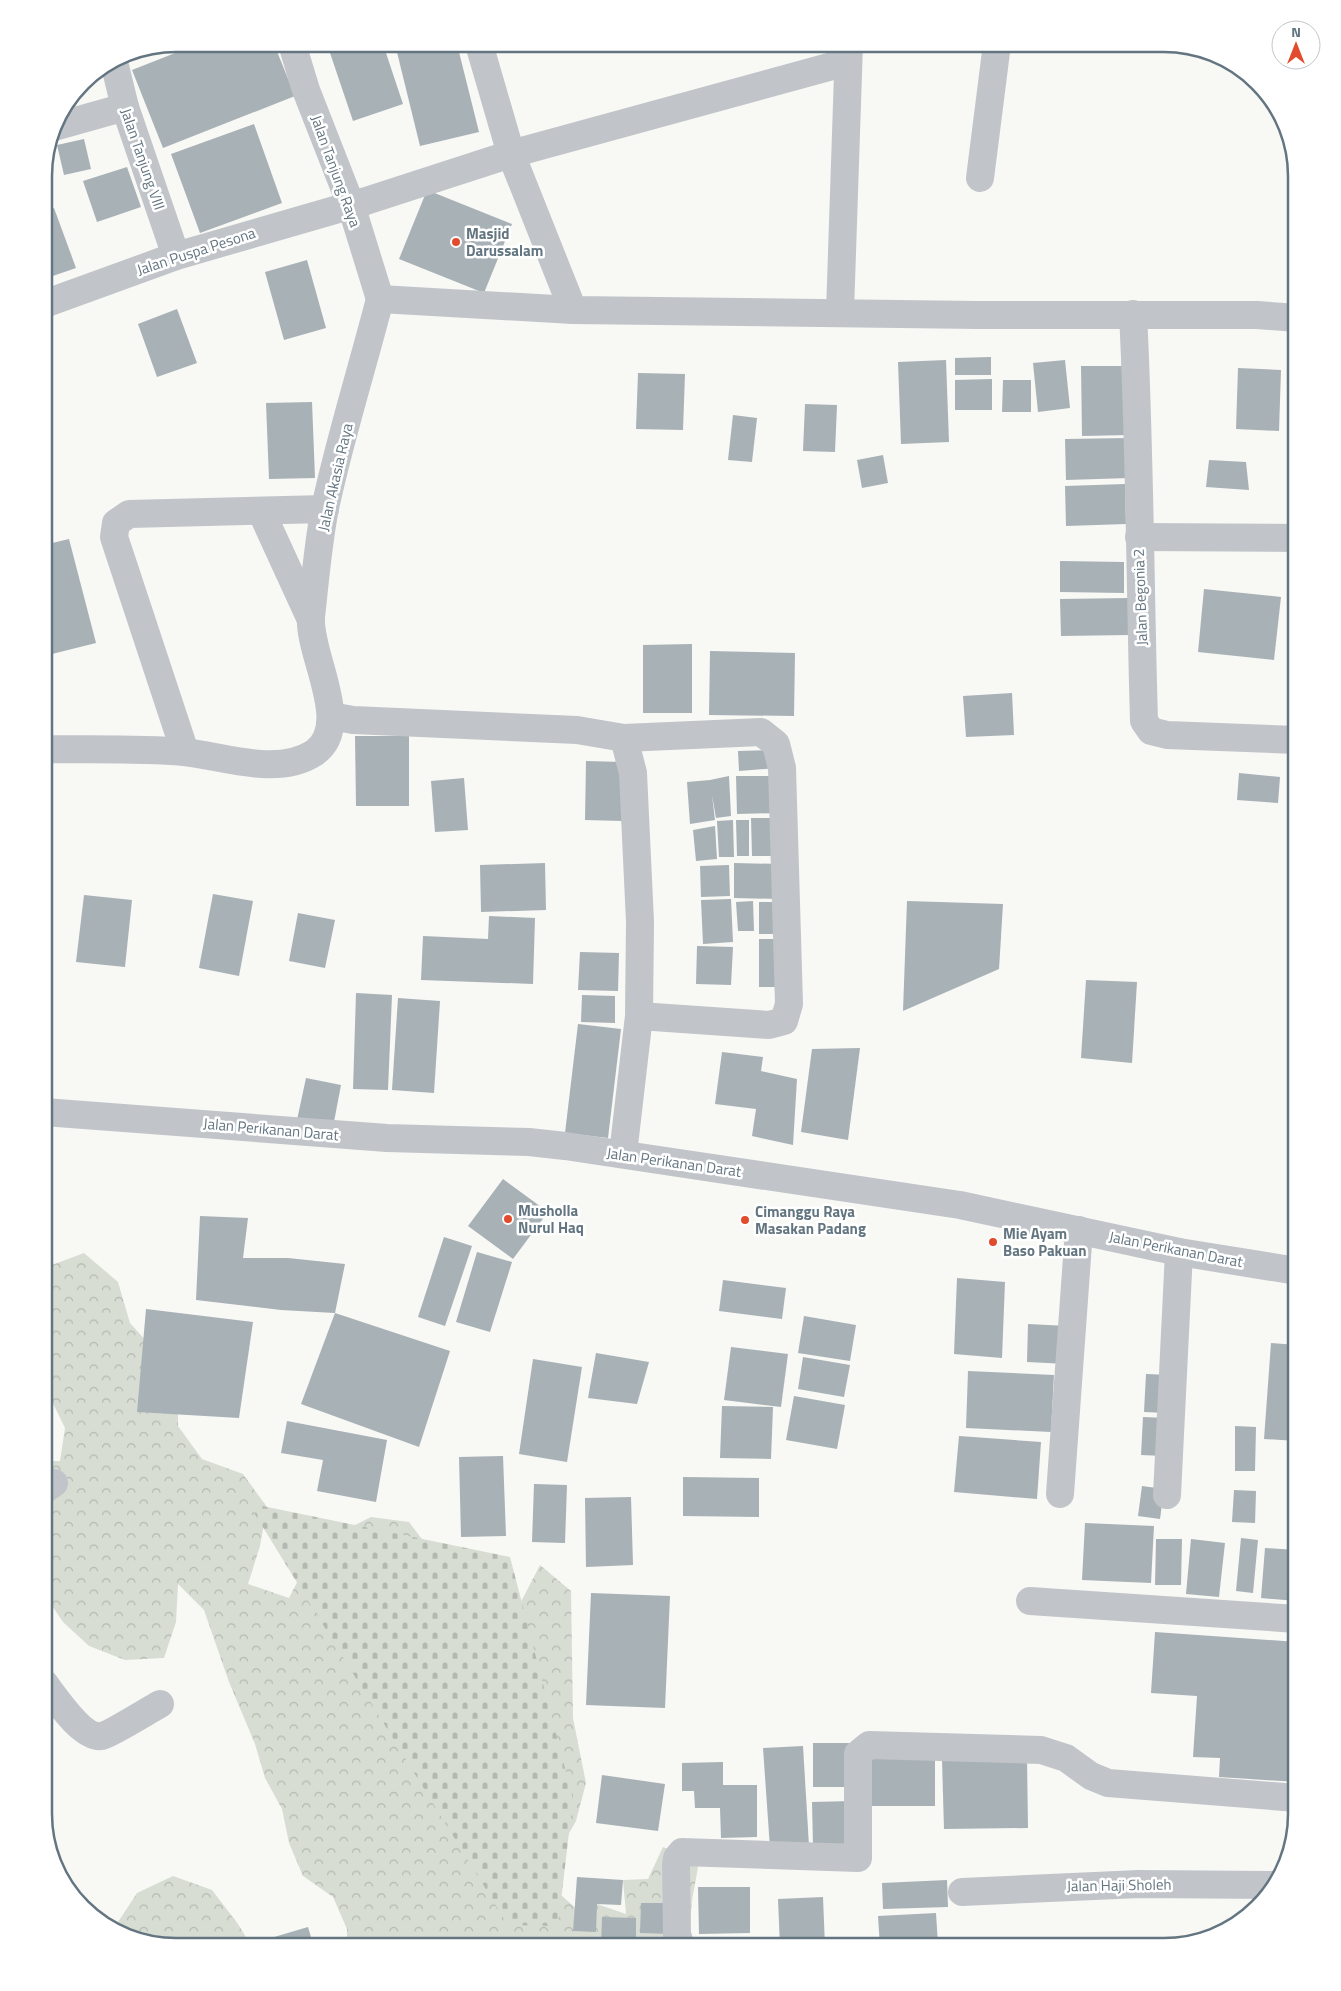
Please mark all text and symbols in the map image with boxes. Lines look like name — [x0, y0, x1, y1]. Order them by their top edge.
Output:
north arrow — [1271, 20, 1321, 70]
text: N — [1291, 21, 1301, 42]
street label: Jalan Tanjung VIII — [115, 105, 171, 213]
street label: Jalan Tanjung Raya — [305, 112, 367, 231]
street label: Jalan Puspa Pesona — [134, 221, 259, 281]
place label: Masjid Darussalam — [466, 222, 543, 262]
marker: Masjid Darussalam — [450, 236, 462, 248]
street label: Jalan Akasia Raya — [311, 420, 359, 533]
street label: Jalan Begonia 2 — [1127, 548, 1153, 646]
street label: Jalan Perikanan Darat — [202, 1112, 340, 1146]
street label: Jalan Perikanan Darat — [605, 1141, 744, 1183]
place label: Musholla Nurul Haq — [518, 1199, 584, 1239]
place label: Cimanggu Raya Masakan Padang — [755, 1200, 866, 1240]
marker: Musholla Nurul Haq — [502, 1213, 514, 1225]
marker: Cimanggu Raya Masakan Padang — [739, 1214, 751, 1226]
place label: Mie Ayam Baso Pakuan — [1003, 1222, 1087, 1262]
street label: Jalan Perikanan Darat — [1107, 1225, 1246, 1273]
marker: Mie Ayam Baso Pakuan — [987, 1236, 999, 1248]
street label: Jalan Haji Sholeh — [1066, 1873, 1172, 1897]

